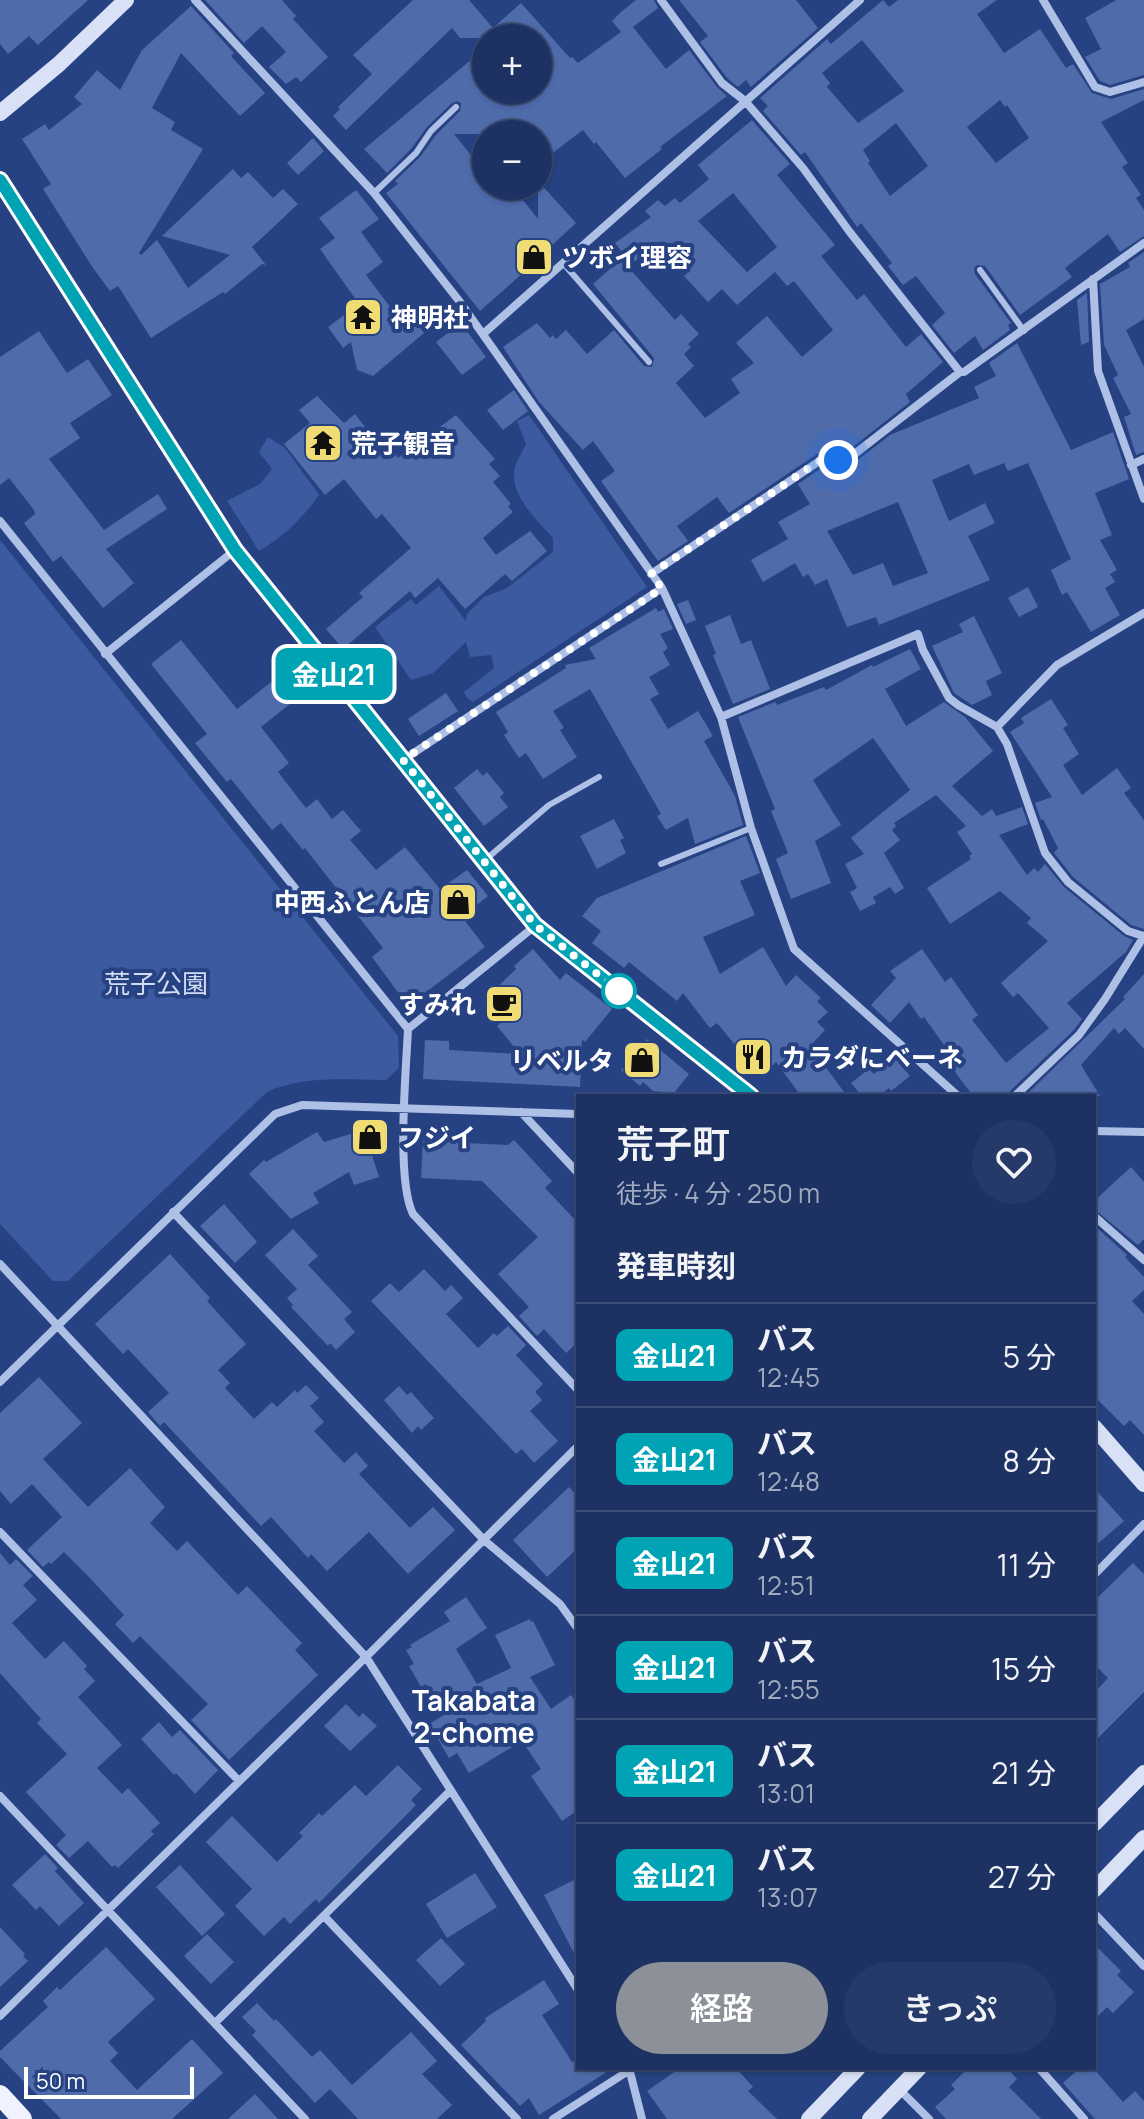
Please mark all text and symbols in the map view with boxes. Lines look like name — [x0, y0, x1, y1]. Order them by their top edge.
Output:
map controls — [472, 24, 552, 200]
button: + — [472, 24, 552, 104]
button: − — [472, 120, 552, 200]
shop icon: ツボイ理容 — [513, 236, 555, 278]
place label: ツボイ理容 — [562, 239, 692, 275]
temple icon: 神明社 — [342, 296, 384, 338]
place label: 神明社 — [391, 299, 469, 335]
temple icon: 荒子観音 — [302, 422, 344, 464]
place label: 荒子観音 — [351, 425, 455, 461]
your location — [818, 440, 858, 480]
line badge: 金山21 — [278, 648, 390, 700]
text: 金山21 — [292, 655, 376, 693]
shop icon: 中西ふとん店 — [437, 881, 479, 923]
place label: 中西ふとん店 — [274, 884, 430, 920]
park label: 荒子公園 — [104, 965, 208, 1001]
unlabelled marker — [602, 974, 636, 1008]
cafe icon: すみれ — [483, 983, 525, 1025]
place label: すみれ — [398, 986, 476, 1022]
restaurant icon: カラダにベーネ — [732, 1036, 774, 1078]
shop icon: リベルタ — [621, 1039, 663, 1081]
place label: カラダにベーネ — [781, 1039, 963, 1075]
place label: リベルタ — [510, 1042, 614, 1078]
shop icon: フジイ — [349, 1116, 391, 1158]
text: 荒子町 — [616, 1117, 730, 1169]
place label: フジイ — [398, 1119, 476, 1155]
button: heart — [972, 1120, 1056, 1204]
text: 徒歩 · 4 分 · 250 m — [616, 1175, 820, 1211]
text: 発車時刻 — [616, 1245, 736, 1286]
text: バス — [757, 1318, 817, 1359]
text: 金山21 — [632, 1336, 717, 1374]
text: 5 分 — [1003, 1336, 1056, 1377]
text: 12:45 — [757, 1359, 820, 1395]
text: バス — [757, 1422, 817, 1463]
text: 金山21 — [632, 1440, 717, 1478]
text: 8 分 — [1003, 1440, 1056, 1481]
text: 12:48 — [757, 1463, 820, 1499]
text: バス — [757, 1526, 817, 1567]
text: 金山21 — [632, 1544, 717, 1582]
text: 11 分 — [997, 1544, 1056, 1585]
text: 12:51 — [757, 1567, 815, 1603]
text: バス — [757, 1630, 817, 1671]
text: 金山21 — [632, 1648, 717, 1686]
text: 15 分 — [991, 1648, 1056, 1689]
text: 12:55 — [757, 1671, 820, 1707]
district label: Takabata 2-chome — [412, 1681, 536, 1751]
text: バス — [757, 1734, 817, 1775]
text: 金山21 — [632, 1752, 717, 1790]
text: 21 分 — [991, 1752, 1056, 1793]
text: 13:01 — [757, 1775, 815, 1811]
text: バス — [757, 1838, 817, 1879]
text: 金山21 — [632, 1856, 717, 1894]
text: 27 分 — [988, 1856, 1056, 1897]
text: 13:07 — [757, 1879, 818, 1915]
button: 経路 — [616, 1962, 828, 2054]
button: きっぷ — [844, 1962, 1056, 2054]
scale bar — [24, 2063, 194, 2099]
text: 50 m — [36, 2066, 85, 2096]

